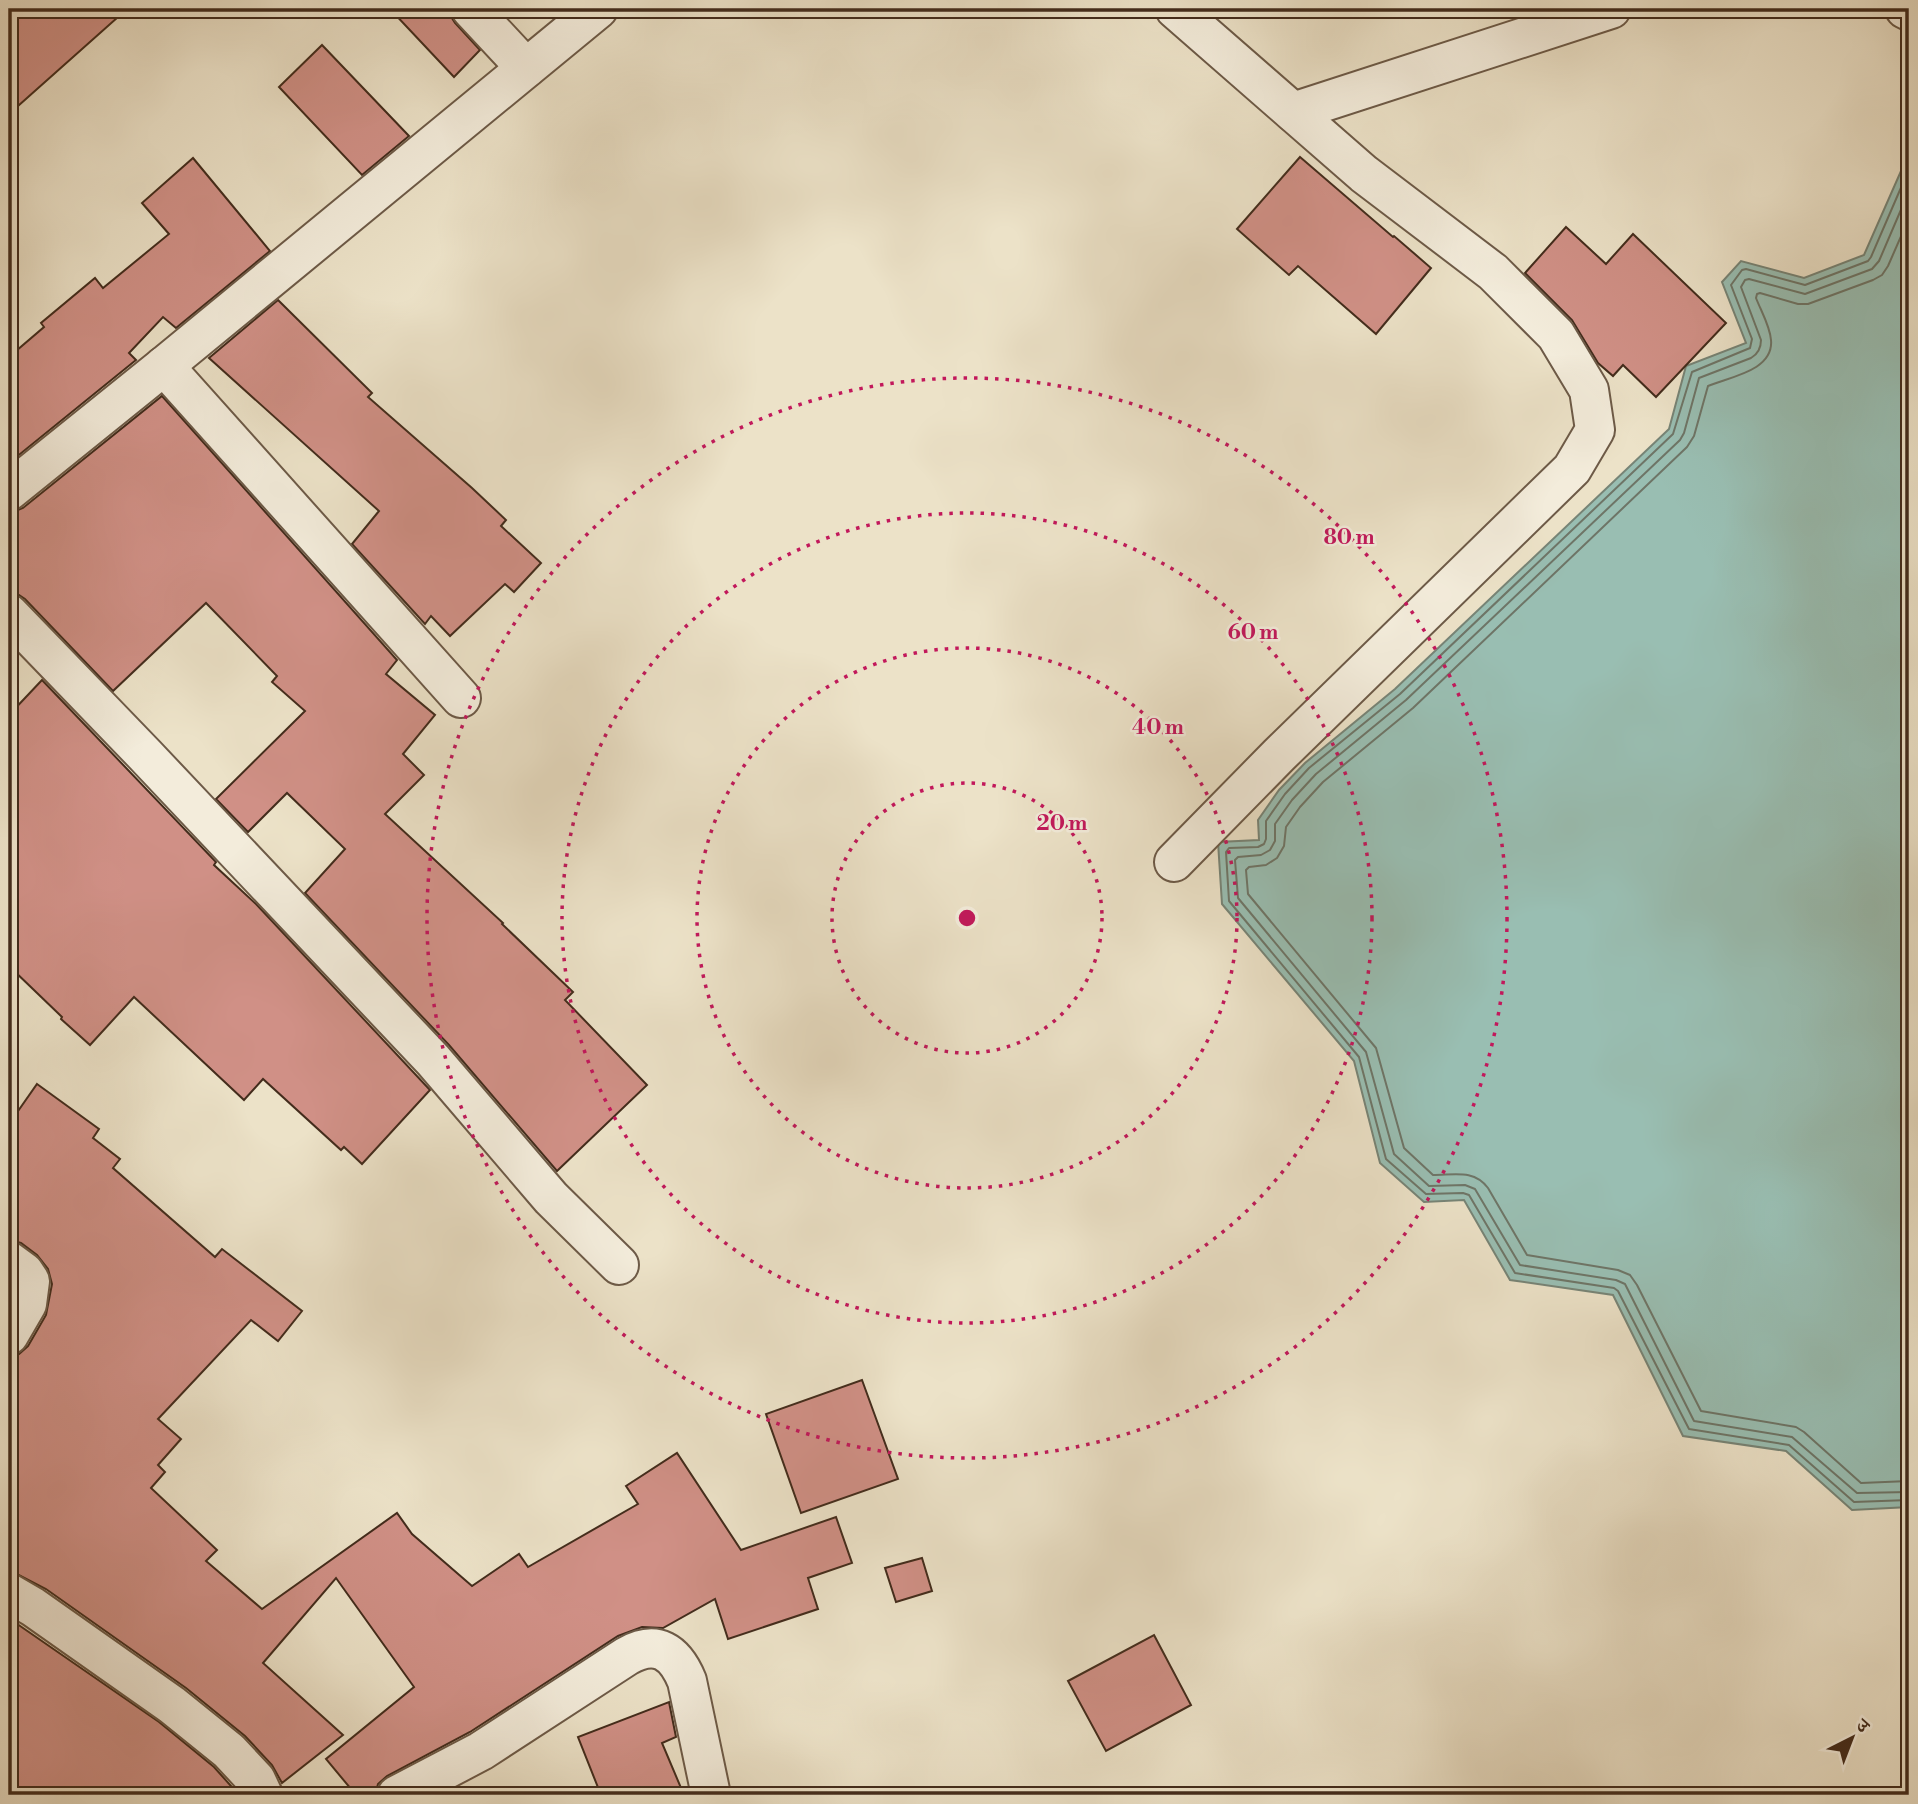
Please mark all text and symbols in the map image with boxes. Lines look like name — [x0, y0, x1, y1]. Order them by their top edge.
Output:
text: 80 m — [1323, 525, 1375, 551]
text: 60 m — [1228, 620, 1278, 646]
text: 40 m — [1132, 715, 1184, 741]
text: 20 m — [1037, 811, 1087, 837]
centre of rings — [955, 906, 979, 930]
north arrow — [1816, 1702, 1886, 1772]
text: उ — [1850, 1713, 1875, 1739]

